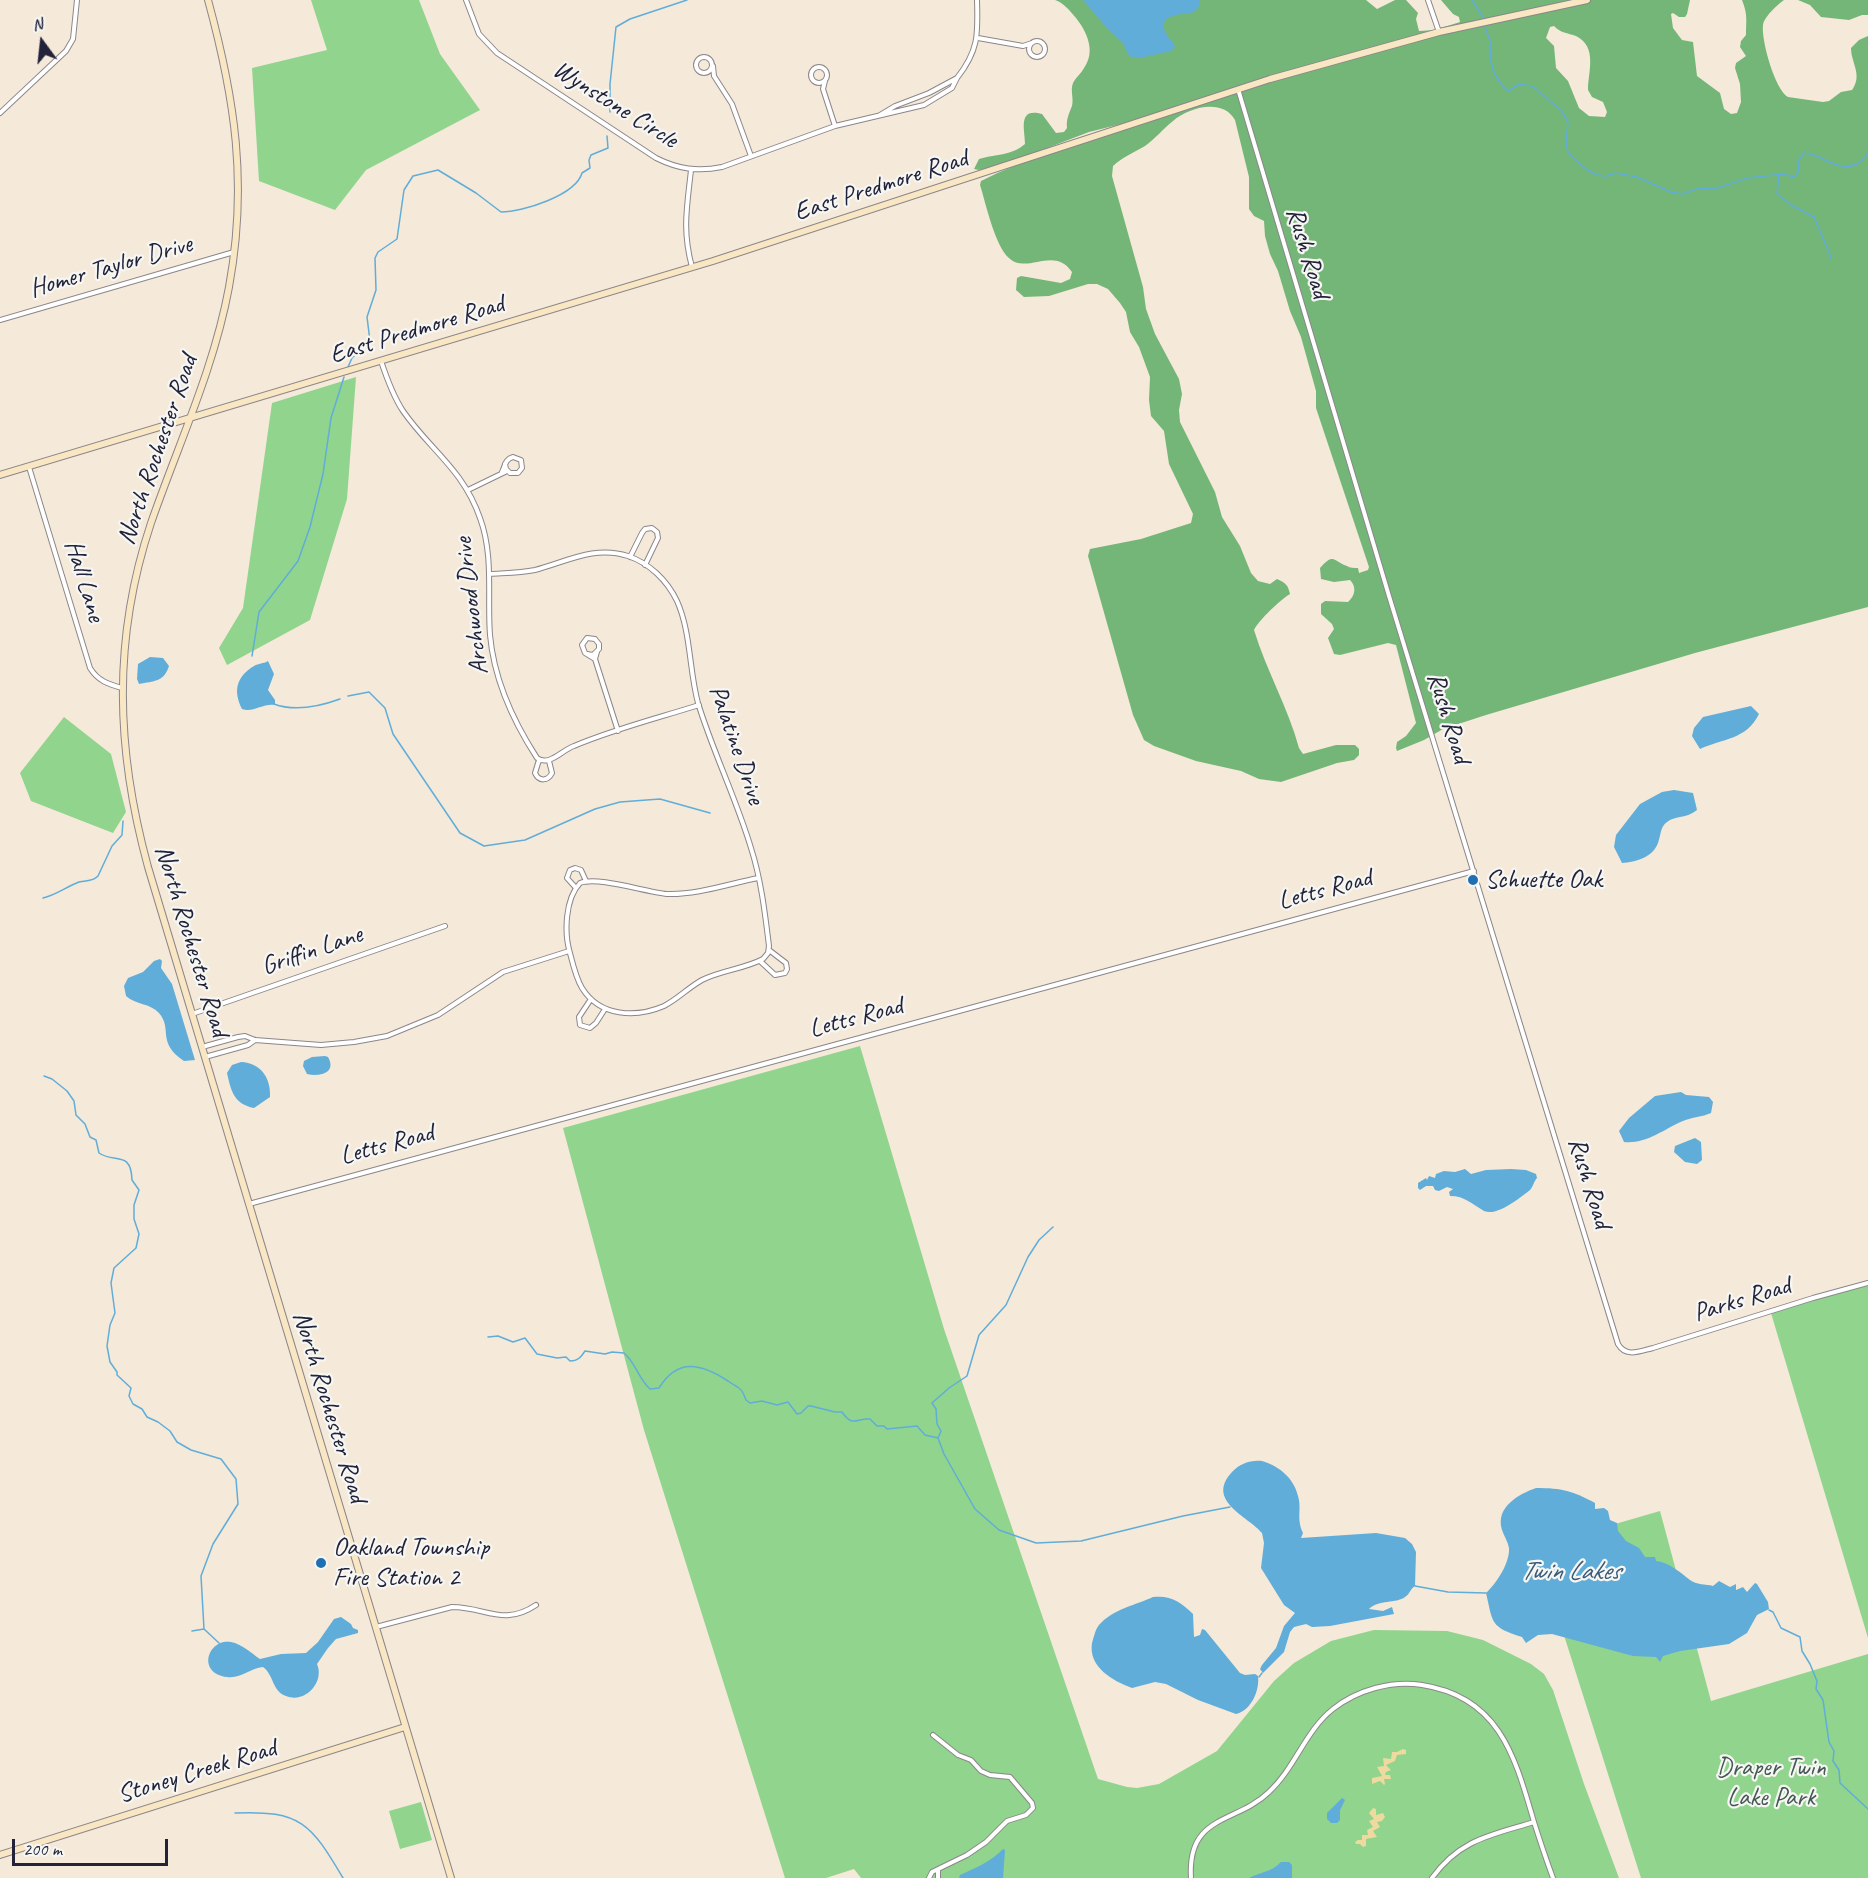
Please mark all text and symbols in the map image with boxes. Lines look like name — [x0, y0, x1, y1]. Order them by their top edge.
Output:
north arrow — [12, 12, 72, 72]
text: N — [30, 14, 45, 36]
street label: Wynstone Circle — [547, 54, 683, 156]
street label: East Predmore Road — [790, 143, 972, 229]
street label: Rush Road — [1278, 204, 1336, 302]
street label: Homer Taylor Drive — [26, 229, 196, 305]
street label: East Predmore Road — [326, 289, 508, 371]
street label: North Rochester Road — [111, 351, 205, 549]
street label: Hall Lane — [57, 536, 111, 626]
street label: Archwood Drive — [448, 536, 496, 676]
street label: Rush Road — [1419, 669, 1477, 767]
street label: Palatine Drive — [701, 681, 771, 809]
street label: North Rochester Road — [147, 842, 235, 1040]
street label: Letts Road — [1275, 863, 1375, 917]
place label: Schuette Oak — [1485, 864, 1602, 896]
marker: Schuette Oak — [1466, 873, 1480, 887]
street label: Griffin Lane — [257, 919, 367, 983]
street label: Letts Road — [806, 991, 906, 1045]
street label: Letts Road — [337, 1118, 437, 1172]
street label: Rush Road — [1560, 1134, 1618, 1232]
street label: Parks Road — [1690, 1270, 1794, 1330]
street label: North Rochester Road — [285, 1308, 373, 1506]
place label: Oakland Township Fire Station 2 — [333, 1532, 489, 1594]
marker: Oakland Township Fire Station 2 — [314, 1556, 328, 1570]
water label: Twin Lakes — [1521, 1556, 1619, 1588]
street label: Stoney Creek Road — [114, 1733, 280, 1811]
park label: Draper Twin Lake Park — [1716, 1752, 1826, 1814]
scale bar — [15, 1827, 171, 1865]
text: 200 m — [23, 1838, 62, 1860]

